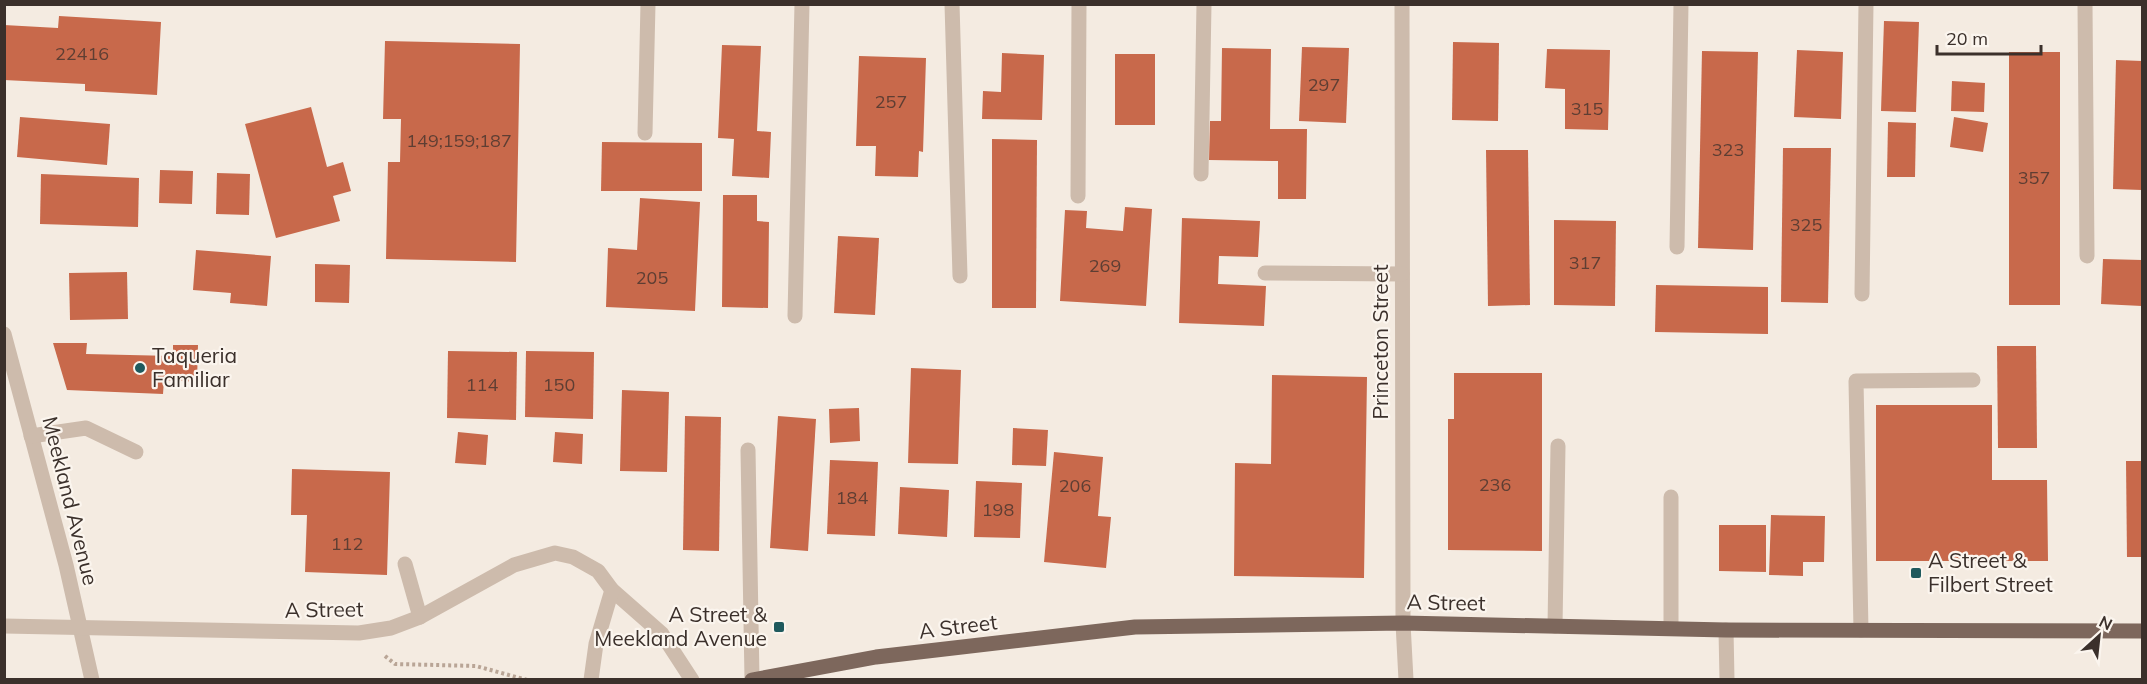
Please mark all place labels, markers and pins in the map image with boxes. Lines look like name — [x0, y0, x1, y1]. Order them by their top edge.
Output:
place label: Taqueria Familiar — [152, 342, 237, 392]
marker: Taqueria Familiar — [133, 361, 147, 375]
place label: A Street & Filbert Street — [1928, 547, 2053, 597]
marker: A Street & Filbert Street — [1909, 566, 1923, 580]
place label: A Street & Meekland Avenue — [594, 601, 768, 651]
marker: A Street & Meekland Avenue — [772, 620, 786, 634]

